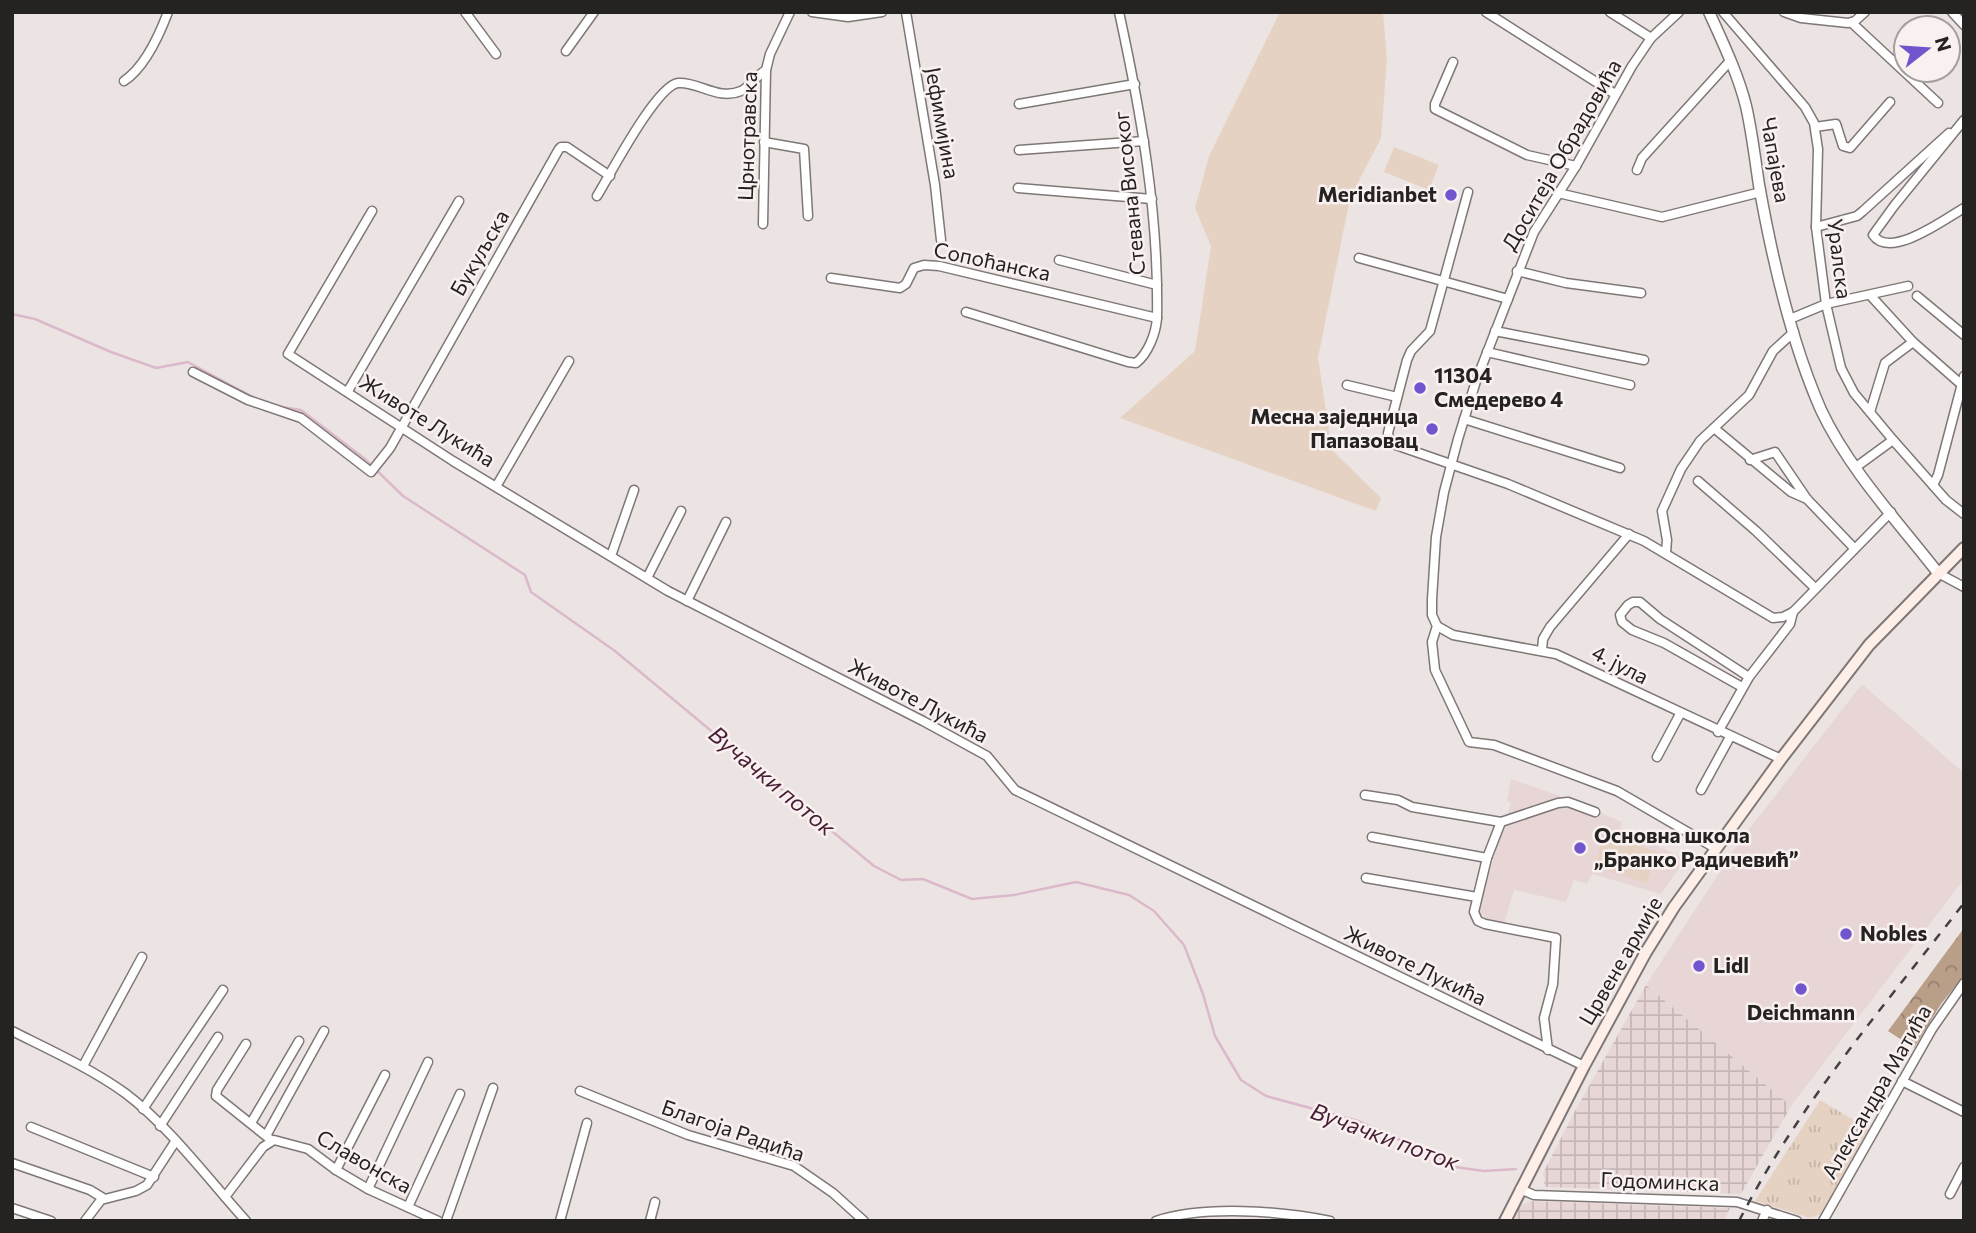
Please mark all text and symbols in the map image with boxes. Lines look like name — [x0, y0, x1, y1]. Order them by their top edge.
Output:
north arrow — [1892, 14, 1962, 84]
text: N — [1931, 34, 1957, 54]
street label: Доситеја Обрадовића — [1496, 54, 1626, 254]
street label: Јефимијина — [921, 65, 966, 181]
street label: Црнотравска — [732, 71, 761, 201]
street label: Стевана Високог — [1107, 110, 1150, 276]
street label: Чапајева — [1757, 115, 1796, 204]
place label: Meridianbet — [1318, 181, 1437, 206]
marker: Meridianbet — [1443, 187, 1459, 203]
street label: Букуљска — [444, 205, 513, 300]
street label: Уралска — [1823, 217, 1858, 300]
street label: Сопоћанска — [932, 236, 1053, 285]
place label: 11304 Смедерево 4 — [1434, 362, 1563, 411]
street label: Животе Лукића — [355, 368, 500, 471]
marker: 11304 Смедерево 4 — [1412, 380, 1428, 396]
place label: Месна заједница Папазовац — [1250, 403, 1418, 452]
marker: Месна заједница Папазовац — [1424, 421, 1440, 437]
street label: 4. јула — [1588, 639, 1653, 688]
street label: Животе Лукића — [844, 652, 993, 747]
water label: Вучачки поток — [704, 719, 842, 842]
place label: Основна школа „Бранко Радичевић” — [1594, 822, 1799, 871]
marker: Основна школа „Бранко Радичевић” — [1572, 840, 1588, 856]
street label: Црвене армије — [1573, 892, 1667, 1029]
street label: Животе Лукића — [1341, 919, 1491, 1010]
place label: Nobles — [1860, 920, 1928, 945]
marker: Nobles — [1838, 926, 1854, 942]
place label: Lidl — [1713, 952, 1749, 977]
marker: Lidl — [1691, 958, 1707, 974]
marker: Deichmann — [1793, 981, 1809, 997]
place label: Deichmann — [1747, 999, 1855, 1024]
street label: Александра Матића — [1816, 1000, 1936, 1183]
street label: Благоја Радића — [659, 1093, 808, 1166]
water label: Вучачки поток — [1307, 1096, 1464, 1176]
street label: Славонска — [313, 1123, 417, 1198]
street label: Годоминска — [1600, 1166, 1720, 1195]

